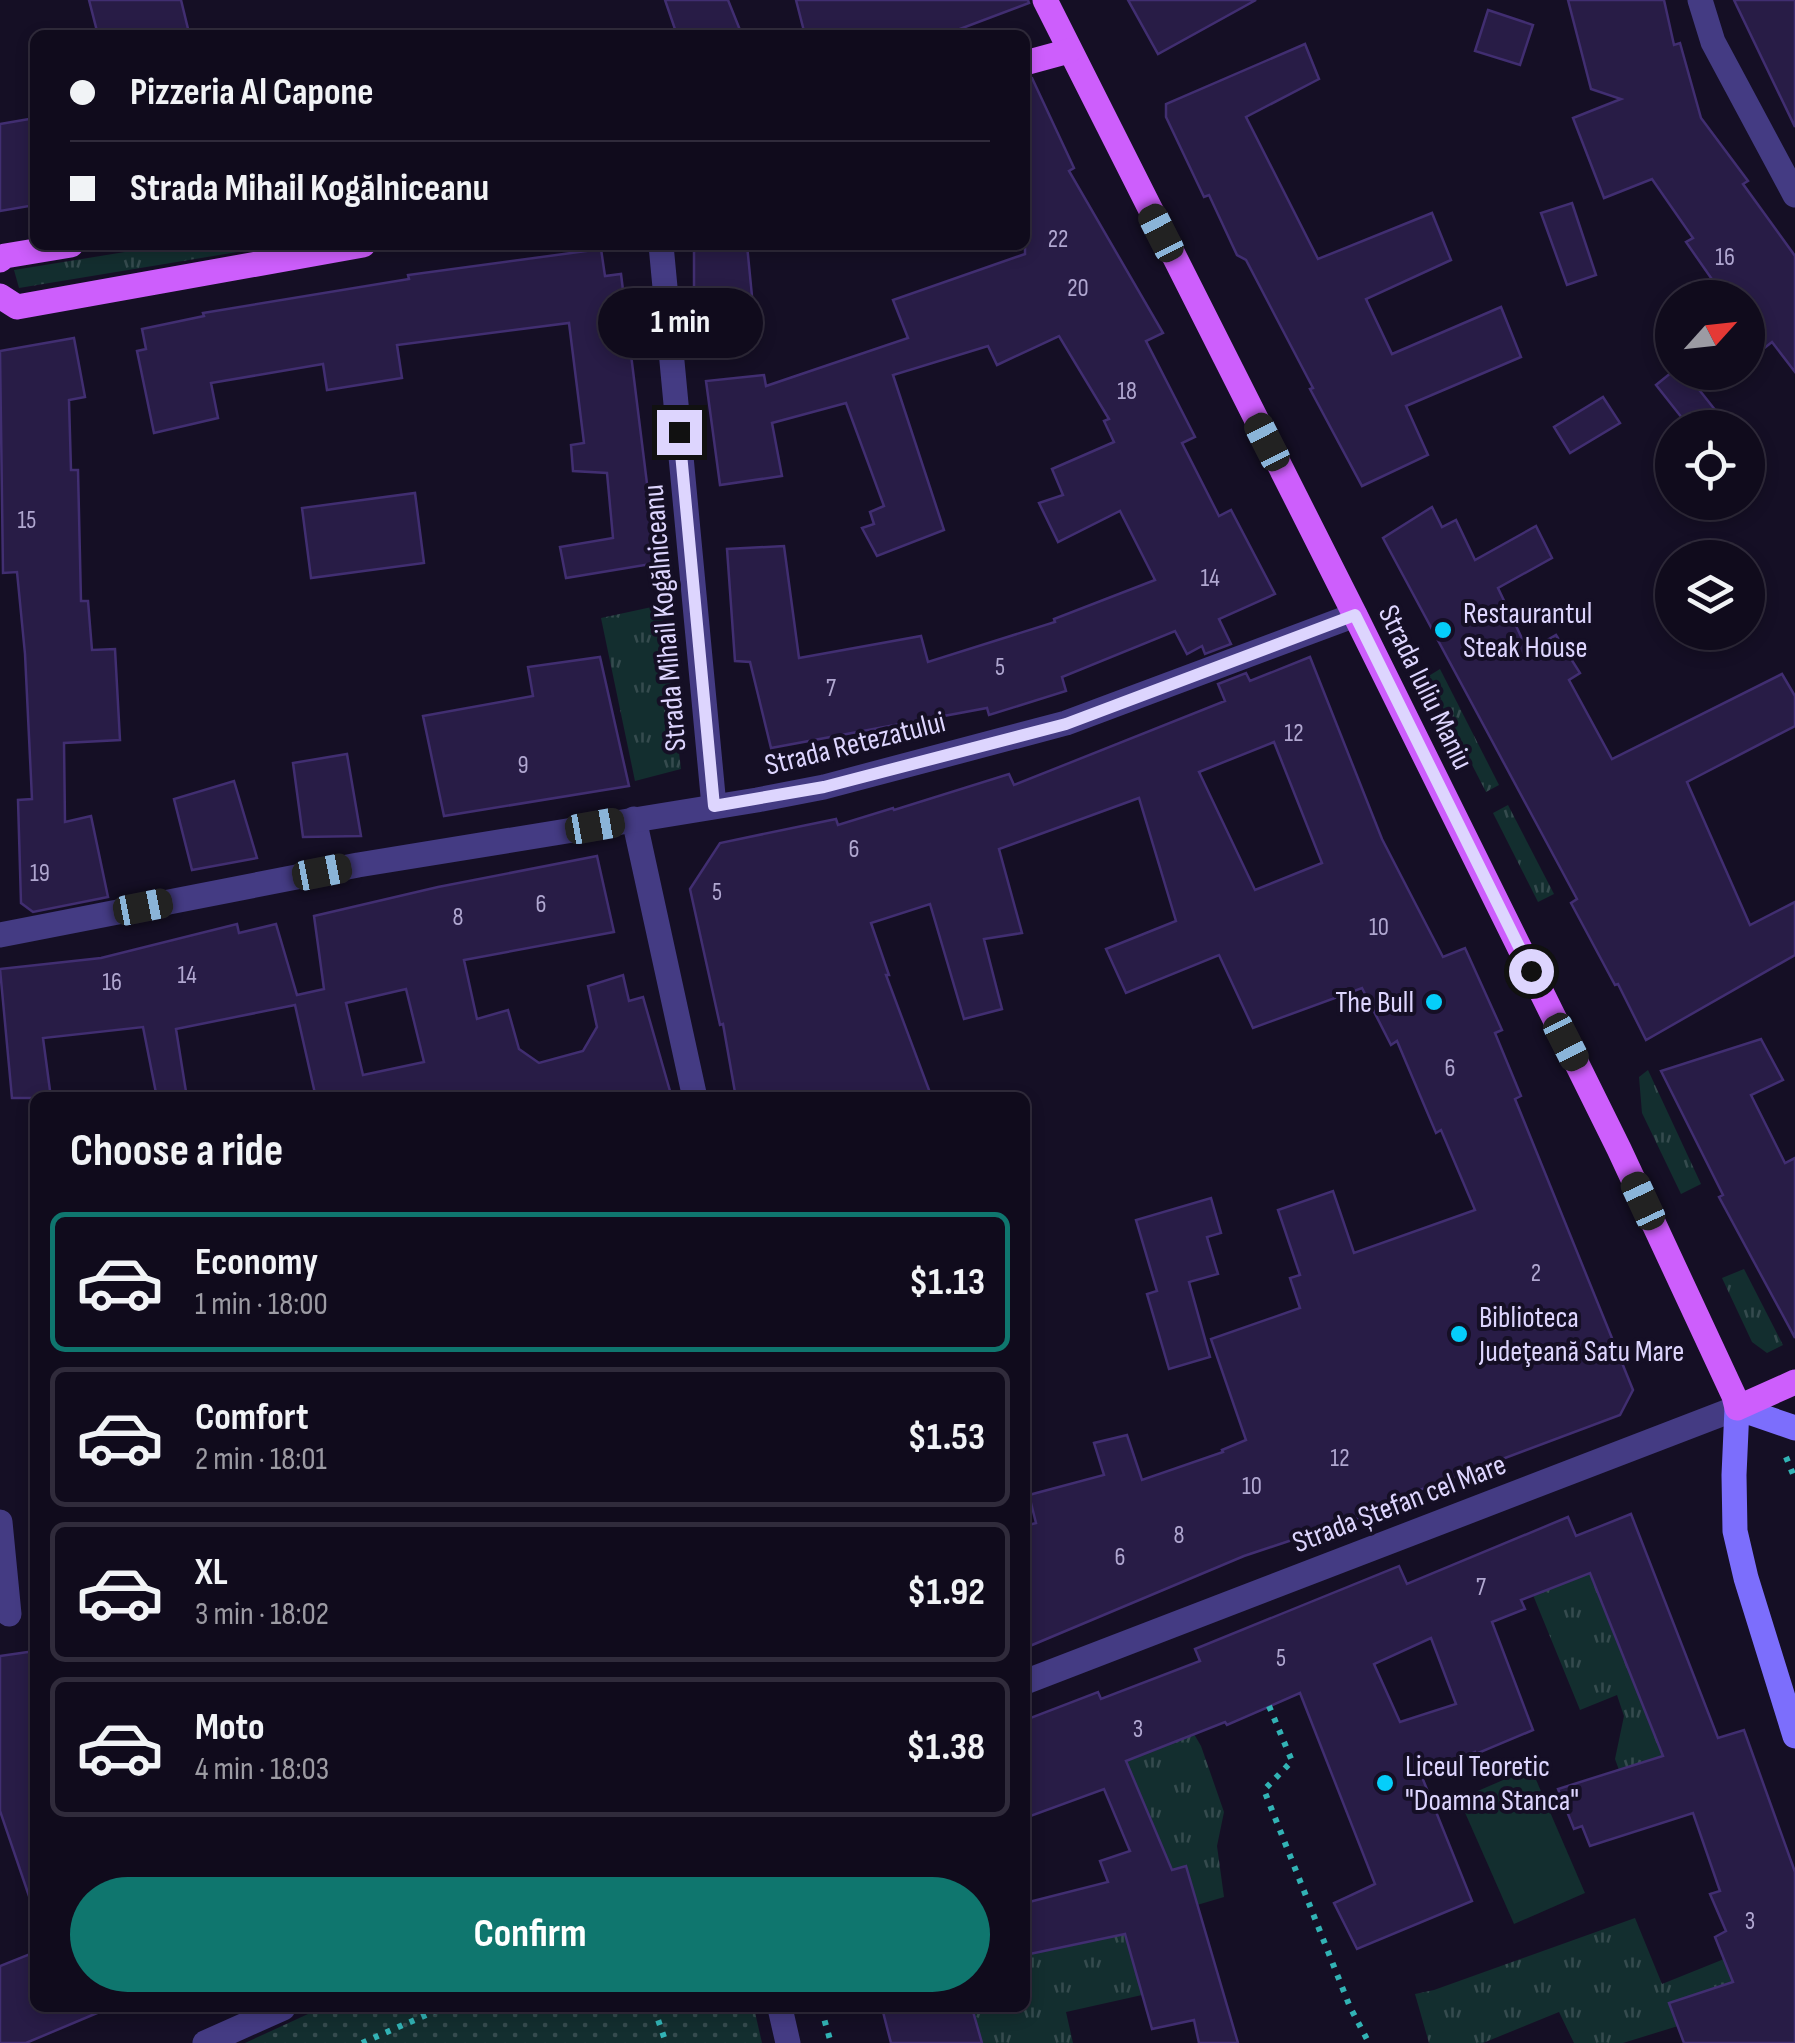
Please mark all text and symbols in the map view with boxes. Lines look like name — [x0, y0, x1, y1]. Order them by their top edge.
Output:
text: Pizzeria Al Capone — [130, 70, 374, 115]
text: Strada Mihail Kogălniceanu — [130, 166, 489, 211]
car — [1134, 199, 1188, 267]
house number: 22 — [1048, 224, 1068, 255]
house number: 16 — [1715, 242, 1735, 273]
house number: 20 — [1067, 273, 1089, 304]
north arrow — [1655, 280, 1765, 390]
map controls — [1655, 280, 1765, 650]
callout: 1 min — [596, 287, 762, 357]
text: 1 min — [651, 303, 710, 342]
house number: 18 — [1117, 376, 1137, 407]
car — [1240, 408, 1294, 476]
route end — [657, 410, 702, 455]
button: locate — [1655, 410, 1765, 520]
street label: Strada Mihail Kogălniceanu — [635, 483, 695, 753]
house number: 15 — [18, 505, 36, 536]
button: layers — [1655, 540, 1765, 650]
house number: 14 — [1200, 563, 1220, 594]
place label: Restaurantul Steak House — [1463, 596, 1592, 666]
street label: Strada Iuliu Maniu — [1370, 599, 1480, 776]
marker: Restaurantul Steak House — [1432, 619, 1454, 641]
house number: 5 — [995, 652, 1005, 683]
house number: 7 — [826, 673, 836, 704]
street label: Strada Retezatului — [761, 704, 949, 784]
house number: 12 — [1284, 718, 1304, 749]
house number: 9 — [517, 750, 529, 781]
car — [563, 806, 627, 846]
house number: 6 — [849, 834, 859, 865]
car — [290, 852, 354, 892]
house number: 19 — [30, 858, 50, 889]
house number: 5 — [712, 877, 722, 908]
car — [111, 887, 175, 927]
house number: 6 — [536, 889, 546, 920]
house number: 8 — [453, 902, 463, 933]
house number: 10 — [1369, 912, 1389, 943]
route start — [1509, 949, 1554, 994]
house number: 14 — [177, 960, 197, 991]
house number: 16 — [102, 967, 122, 998]
place label: The Bull — [1335, 985, 1414, 1021]
marker: The Bull — [1423, 991, 1445, 1013]
car — [1539, 1008, 1593, 1076]
house number: 6 — [1445, 1053, 1455, 1084]
text: Choose a ride — [70, 1124, 283, 1179]
car — [1617, 1167, 1669, 1235]
icon: car — [75, 1237, 165, 1327]
text: Economy — [195, 1240, 318, 1285]
house number: 2 — [1531, 1258, 1541, 1289]
text: $1.13 — [909, 1260, 985, 1305]
text: 1 min · 18:00 — [195, 1285, 328, 1324]
place label: Biblioteca Judeţeană Satu Mare — [1478, 1300, 1684, 1370]
marker: Biblioteca Judeţeană Satu Mare — [1448, 1323, 1470, 1345]
icon: car — [75, 1392, 165, 1482]
text: Comfort — [195, 1395, 309, 1440]
text: $1.53 — [907, 1415, 985, 1460]
text: 2 min · 18:01 — [195, 1440, 327, 1479]
house number: 12 — [1330, 1443, 1350, 1474]
street label: Strada Ștefan cel Mare — [1288, 1447, 1511, 1561]
house number: 10 — [1242, 1471, 1262, 1502]
house number: 8 — [1174, 1520, 1184, 1551]
house number: 6 — [1115, 1542, 1125, 1573]
icon: car — [75, 1547, 165, 1637]
text: XL — [195, 1550, 228, 1595]
text: $1.92 — [907, 1570, 985, 1615]
house number: 7 — [1476, 1572, 1486, 1603]
text: 3 min · 18:02 — [195, 1595, 329, 1634]
house number: 5 — [1276, 1643, 1286, 1674]
icon: car — [75, 1702, 165, 1792]
text: Moto — [195, 1705, 265, 1750]
house number: 3 — [1133, 1714, 1143, 1745]
text: $1.38 — [906, 1725, 985, 1770]
place label: Liceul Teoretic "Doamna Stanca" — [1405, 1749, 1579, 1819]
text: 4 min · 18:03 — [195, 1750, 329, 1789]
marker: Liceul Teoretic "Doamna Stanca" — [1374, 1772, 1396, 1794]
button: Confirm — [70, 1877, 990, 1992]
house number: 3 — [1745, 1906, 1755, 1937]

